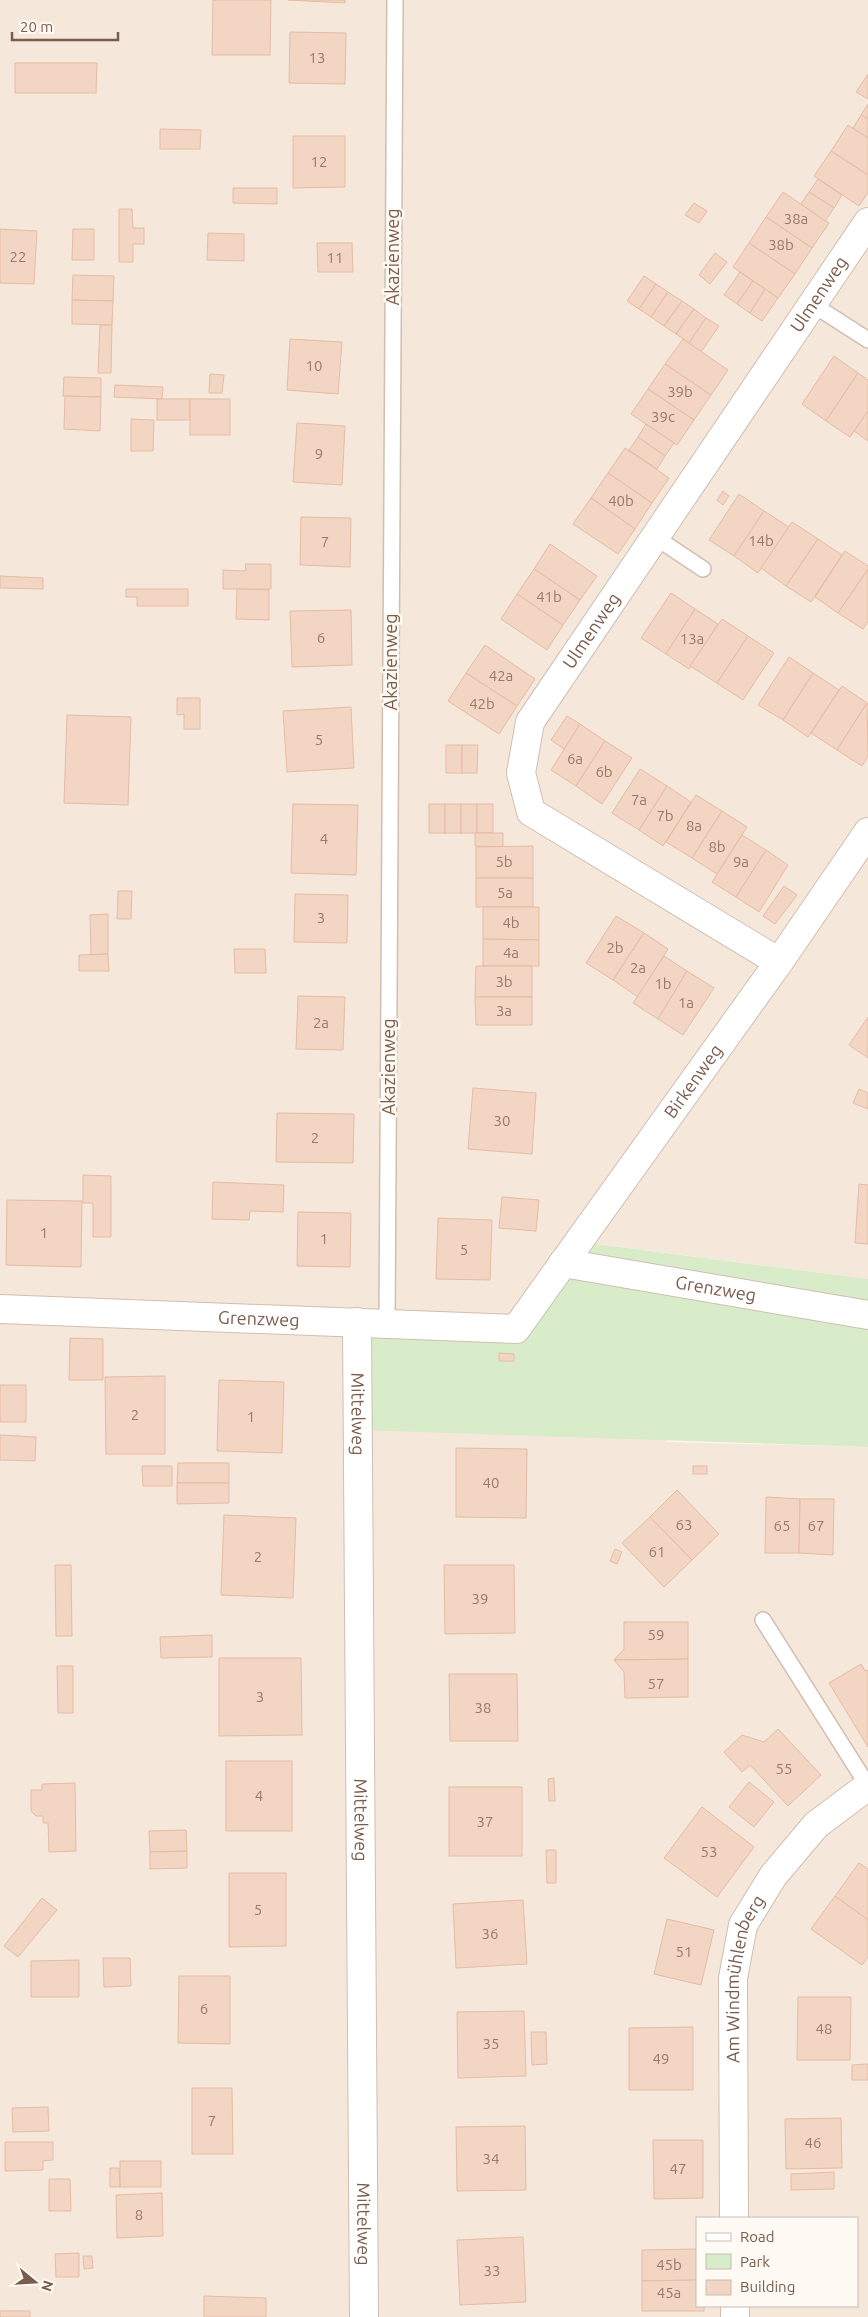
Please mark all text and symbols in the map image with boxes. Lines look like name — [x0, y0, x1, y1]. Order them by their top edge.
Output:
scale bar — [12, 10, 119, 42]
text: 20 m — [20, 18, 53, 35]
house number: 13 — [309, 49, 325, 66]
house number: 12 — [311, 153, 327, 170]
street label: Akazienweg — [382, 208, 402, 306]
house number: 38a — [784, 210, 808, 227]
house number: 38b — [768, 236, 794, 253]
house number: 22 — [10, 248, 26, 265]
house number: 11 — [327, 249, 343, 266]
street label: Ulmenweg — [786, 252, 851, 336]
house number: 10 — [306, 357, 322, 374]
house number: 39b — [667, 383, 693, 400]
house number: 39c — [651, 408, 675, 425]
house number: 9 — [315, 445, 323, 462]
house number: 40b — [608, 492, 634, 509]
house number: 14b — [748, 532, 774, 549]
house number: 7 — [321, 533, 329, 550]
house number: 41b — [536, 588, 562, 605]
street label: Ulmenweg — [558, 589, 623, 672]
street label: Akazienweg — [380, 613, 400, 711]
house number: 6 — [317, 629, 325, 646]
house number: 13a — [680, 630, 704, 647]
house number: 42a — [489, 667, 513, 684]
house number: 42b — [469, 695, 495, 712]
house number: 5 — [315, 731, 323, 748]
house number: 6a — [567, 750, 583, 767]
house number: 6b — [595, 763, 613, 780]
house number: 7a — [631, 791, 647, 808]
house number: 7b — [656, 807, 674, 824]
house number: 8a — [686, 817, 702, 834]
house number: 4 — [320, 830, 328, 847]
house number: 8b — [708, 838, 726, 855]
house number: 5b — [495, 853, 513, 870]
house number: 9a — [733, 853, 749, 870]
house number: 5a — [497, 884, 513, 901]
house number: 3 — [317, 909, 325, 926]
house number: 4b — [502, 914, 520, 931]
house number: 2b — [606, 939, 624, 956]
house number: 4a — [503, 944, 519, 961]
house number: 2a — [630, 959, 646, 976]
house number: 3b — [495, 973, 513, 990]
house number: 1b — [654, 975, 672, 992]
house number: 1a — [678, 994, 694, 1011]
house number: 3a — [496, 1002, 512, 1019]
house number: 2a — [313, 1014, 329, 1031]
street label: Akazienweg — [378, 1018, 398, 1116]
street label: Birkenweg — [659, 1040, 726, 1122]
house number: 30 — [494, 1112, 510, 1129]
house number: 2 — [311, 1129, 319, 1146]
house number: 1 — [40, 1224, 48, 1241]
house number: 1 — [320, 1230, 328, 1247]
house number: 5 — [460, 1241, 468, 1258]
street label: Grenzweg — [674, 1271, 758, 1305]
street label: Grenzweg — [218, 1306, 300, 1330]
street label: Mittelweg — [348, 1372, 369, 1456]
house number: 2 — [131, 1406, 139, 1423]
house number: 1 — [247, 1408, 255, 1425]
house number: 40 — [483, 1474, 499, 1491]
house number: 63 — [676, 1516, 692, 1533]
house number: 65 — [774, 1517, 790, 1534]
house number: 67 — [808, 1517, 824, 1534]
house number: 61 — [649, 1543, 665, 1560]
house number: 2 — [254, 1548, 262, 1565]
house number: 39 — [472, 1590, 488, 1607]
house number: 59 — [648, 1626, 664, 1643]
house number: 57 — [648, 1675, 664, 1692]
house number: 3 — [256, 1688, 264, 1705]
house number: 38 — [475, 1699, 491, 1716]
house number: 55 — [776, 1760, 792, 1777]
street label: Mittelweg — [351, 1778, 372, 1862]
house number: 4 — [255, 1787, 263, 1804]
house number: 37 — [477, 1813, 493, 1830]
house number: 53 — [701, 1843, 717, 1860]
street label: Am Windmühlenberg — [722, 1891, 768, 2063]
house number: 5 — [254, 1901, 262, 1918]
house number: 36 — [482, 1925, 498, 1942]
house number: 51 — [676, 1943, 692, 1960]
house number: 6 — [200, 2000, 208, 2017]
house number: 48 — [816, 2020, 832, 2037]
house number: 35 — [483, 2035, 499, 2052]
house number: 49 — [653, 2050, 669, 2067]
house number: 7 — [208, 2112, 216, 2129]
house number: 46 — [805, 2134, 821, 2151]
house number: 34 — [483, 2150, 499, 2167]
house number: 47 — [670, 2160, 686, 2177]
street label: Mittelweg — [354, 2182, 375, 2266]
house number: 8 — [135, 2206, 143, 2223]
legend — [696, 2217, 858, 2307]
text: Road — [740, 2228, 775, 2245]
text: Park — [740, 2253, 770, 2270]
house number: 45b — [656, 2256, 682, 2273]
north arrow — [10, 2257, 60, 2307]
house number: 33 — [484, 2262, 500, 2279]
text: Building — [740, 2278, 795, 2295]
text: N — [38, 2279, 57, 2293]
house number: 45a — [657, 2284, 681, 2301]

